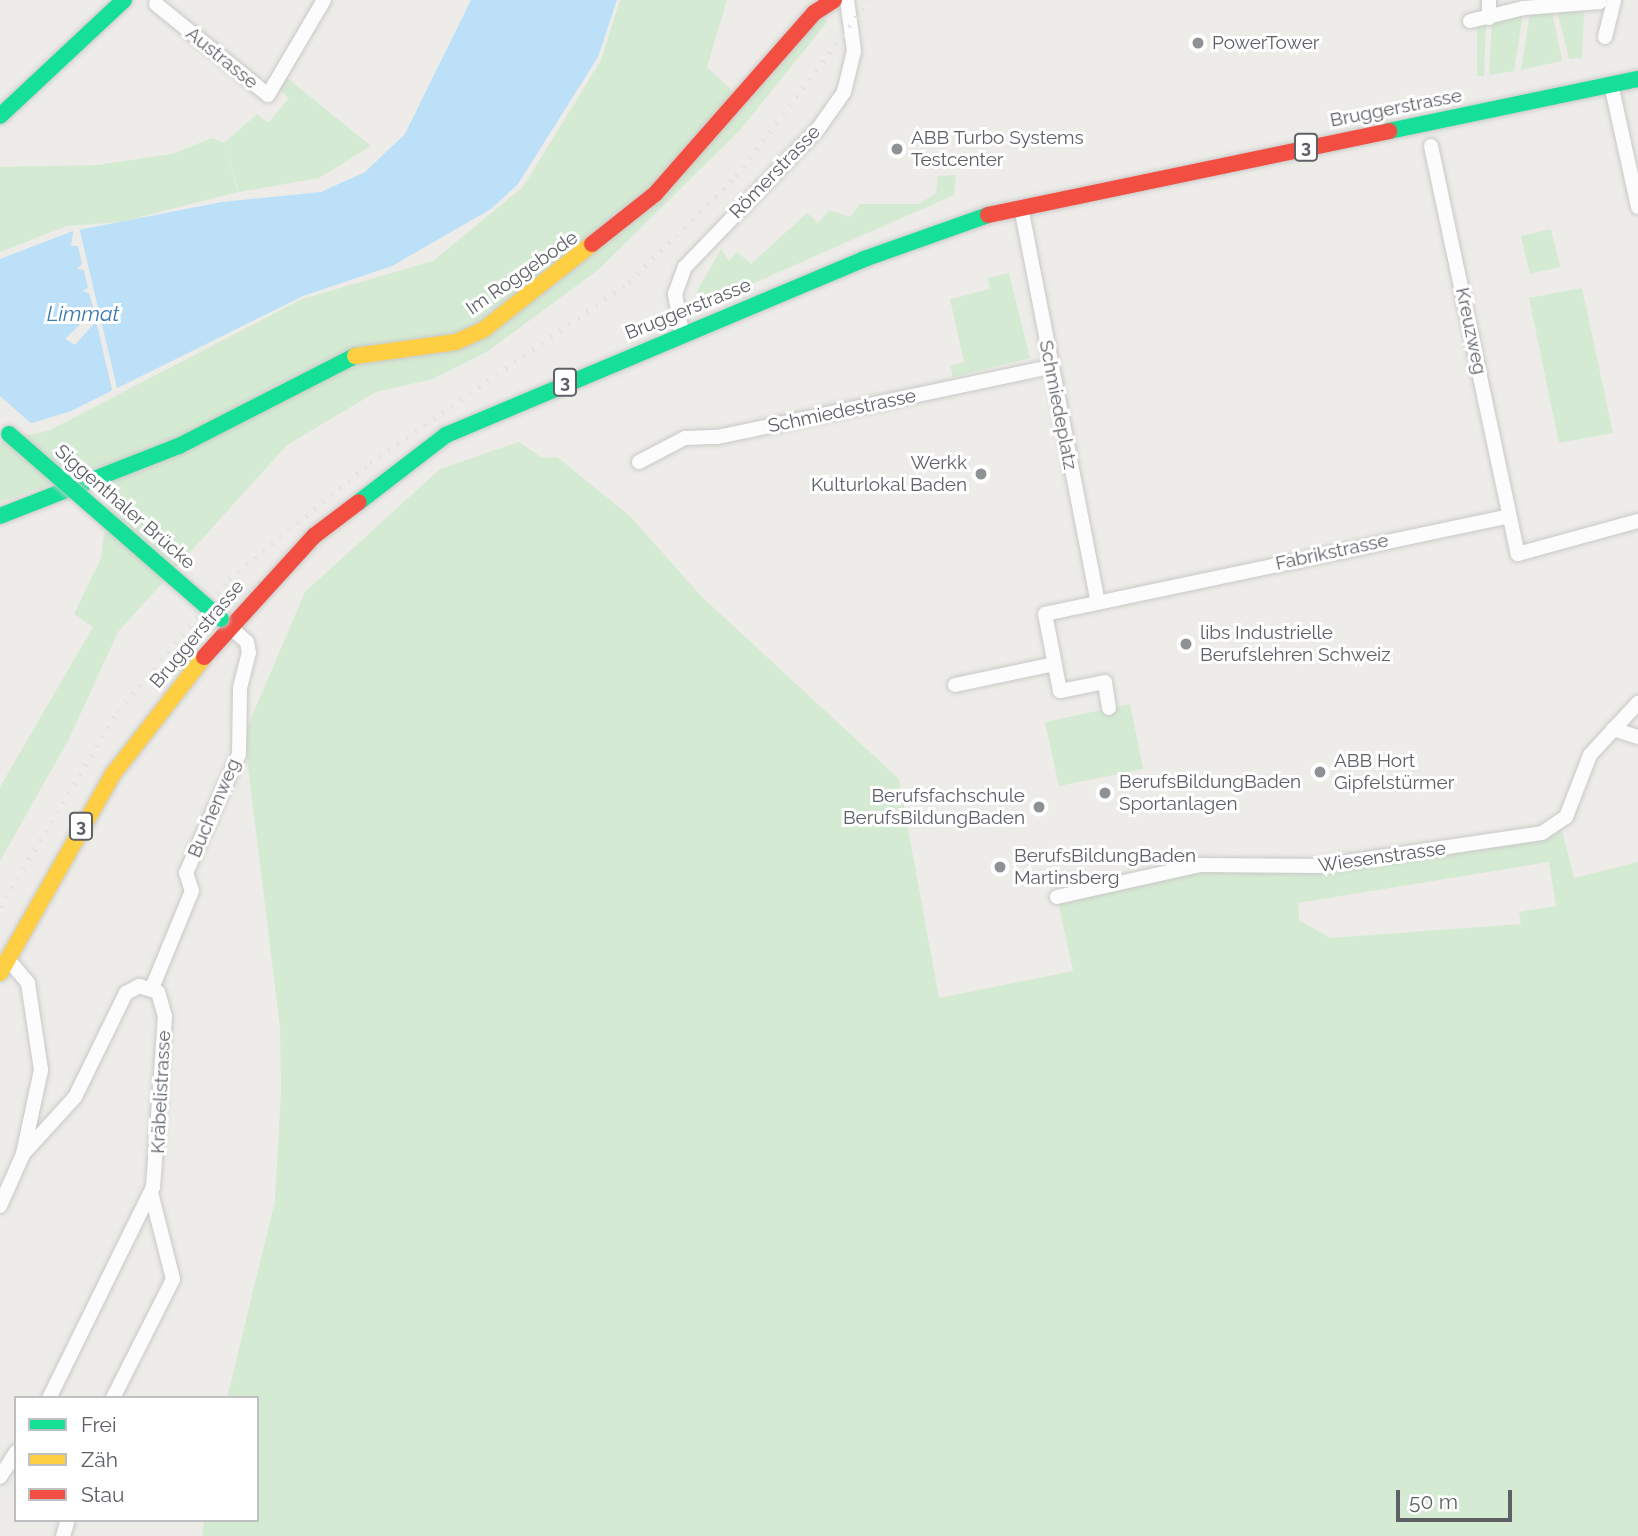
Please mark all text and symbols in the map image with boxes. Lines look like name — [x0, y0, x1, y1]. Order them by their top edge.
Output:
street label: Austrasse — [181, 22, 263, 94]
place label: PowerTower — [1212, 32, 1319, 54]
marker: PowerTower — [1190, 35, 1206, 51]
street label: Bruggerstrasse — [1328, 84, 1464, 132]
street label: Römerstrasse — [725, 121, 825, 223]
place label: ABB Turbo Systems Testcenter — [911, 127, 1084, 171]
road number: 3 — [1294, 132, 1318, 162]
marker: ABB Turbo Systems Testcenter — [889, 141, 905, 157]
street label: Im Roggebode — [462, 226, 582, 320]
street label: Bruggerstrasse — [622, 273, 754, 345]
street label: Kreuzweg — [1451, 285, 1491, 377]
water label: Limmat — [47, 301, 119, 327]
street label: Schmiedeplatz — [1034, 338, 1082, 472]
road number: 3 — [553, 368, 577, 396]
street label: Schmiedestrasse — [766, 384, 918, 438]
street label: Siggenthaler Brücke — [50, 440, 200, 574]
place label: Werkk Kulturlokal Baden — [810, 452, 967, 496]
marker: Werkk Kulturlokal Baden — [973, 466, 989, 482]
street label: Fabrikstrasse — [1273, 529, 1391, 575]
street label: Bruggerstrasse — [145, 575, 249, 693]
place label: libs Industrielle Berufslehren Schweiz — [1200, 622, 1391, 666]
marker: libs Industrielle Berufslehren Schweiz — [1178, 636, 1194, 652]
place label: ABB Hort Gipfelstürmer — [1334, 750, 1454, 794]
street label: Buchenweg — [183, 755, 245, 861]
marker: ABB Hort Gipfelstürmer — [1312, 764, 1328, 780]
place label: BerufsBildungBaden Sportanlagen — [1119, 771, 1301, 815]
place label: Berufsfachschule BerufsBildungBaden — [843, 785, 1025, 829]
marker: BerufsBildungBaden Sportanlagen — [1097, 785, 1113, 801]
marker: Berufsfachschule BerufsBildungBaden — [1031, 799, 1047, 815]
road number: 3 — [69, 812, 93, 840]
street label: Wiesenstrasse — [1317, 837, 1447, 877]
place label: BerufsBildungBaden Martinsberg — [1014, 845, 1196, 889]
marker: BerufsBildungBaden Martinsberg — [992, 859, 1008, 875]
street label: Kräbelistrasse — [146, 1030, 176, 1154]
legend — [14, 1396, 259, 1522]
text: Frei — [81, 1412, 117, 1437]
text: Zäh — [81, 1447, 118, 1472]
scale bar — [1400, 1476, 1516, 1520]
text: Stau — [81, 1482, 125, 1507]
text: 50 m — [1409, 1489, 1458, 1514]

